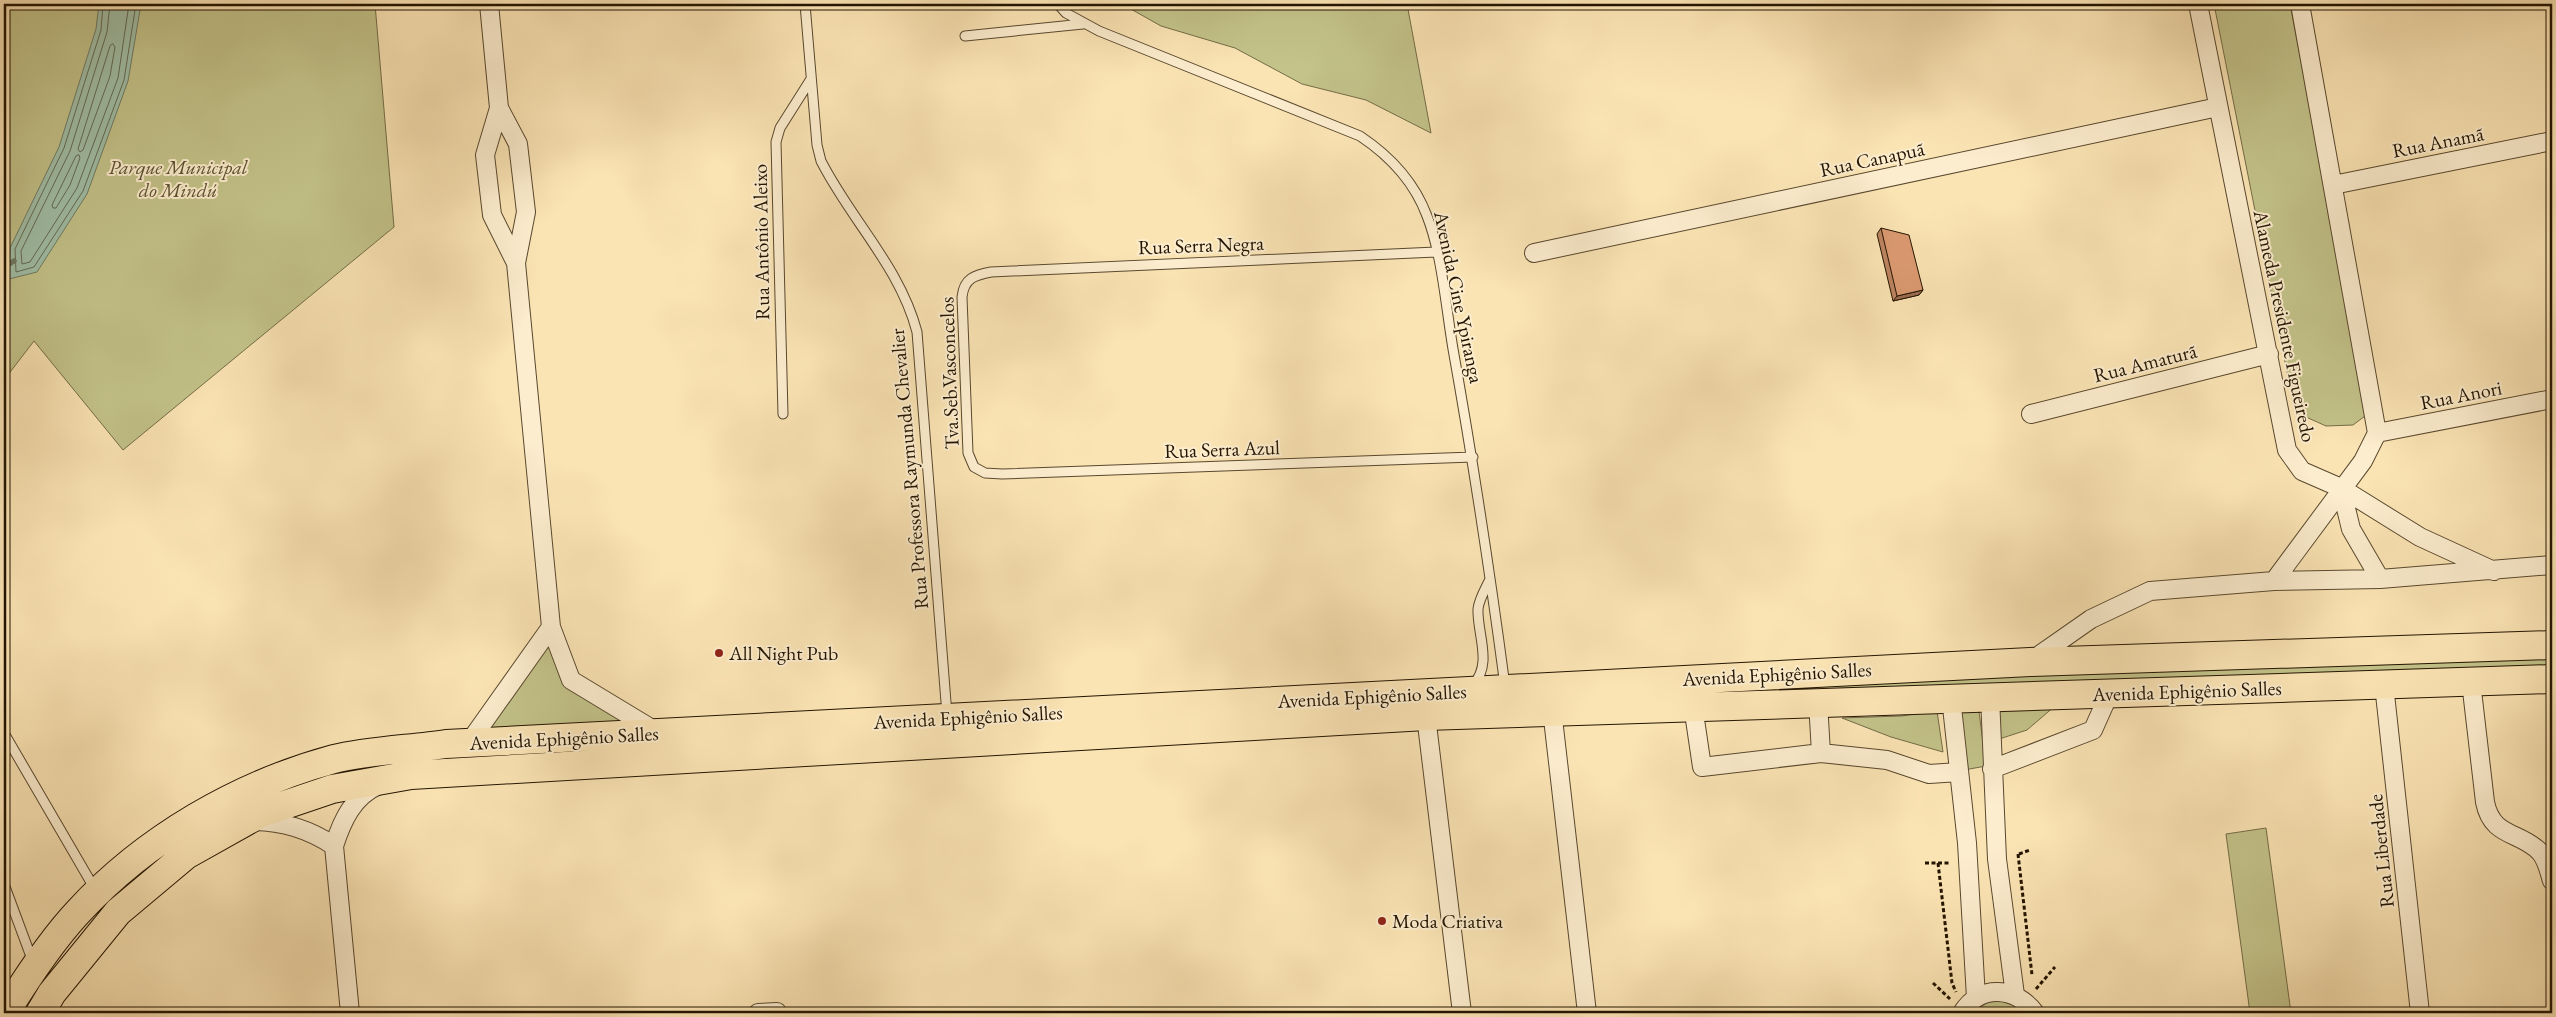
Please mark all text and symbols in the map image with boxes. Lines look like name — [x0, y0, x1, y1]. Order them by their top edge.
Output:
street label: Rua Anamã — [2390, 120, 2486, 164]
street label: Rua Canapuã — [1817, 135, 1927, 183]
park label: Parque Municipal do Mindú — [109, 154, 249, 203]
street label: Rua Antônio Aleixo — [747, 164, 775, 320]
street label: Alameda Presidente Figueiredo — [2247, 207, 2322, 445]
street label: Avenida Cine Ypiranga — [1428, 208, 1490, 386]
street label: Rua Serra Negra — [1137, 230, 1265, 260]
street label: Tva.Seb.Vasconcelos — [933, 296, 965, 450]
street label: Rua Professora Raymunda Chevalier — [884, 327, 934, 611]
street label: Rua Amaturã — [2091, 338, 2199, 388]
street label: Rua Anori — [2418, 374, 2504, 416]
street label: Rua Serra Azul — [1164, 434, 1280, 464]
place label: All Night Pub — [728, 640, 838, 666]
marker: All Night Pub — [713, 647, 725, 659]
street label: Avenida Ephigênio Salles — [1681, 656, 1872, 692]
street label: Avenida Ephigênio Salles — [2091, 675, 2282, 707]
street label: Avenida Ephigênio Salles — [1276, 678, 1467, 714]
street label: Avenida Ephigênio Salles — [872, 699, 1063, 735]
street label: Avenida Ephigênio Salles — [468, 720, 659, 756]
street label: Rua Liberdade — [2362, 793, 2400, 909]
place label: Moda Criativa — [1392, 908, 1503, 934]
marker: Moda Criativa — [1376, 915, 1388, 927]

